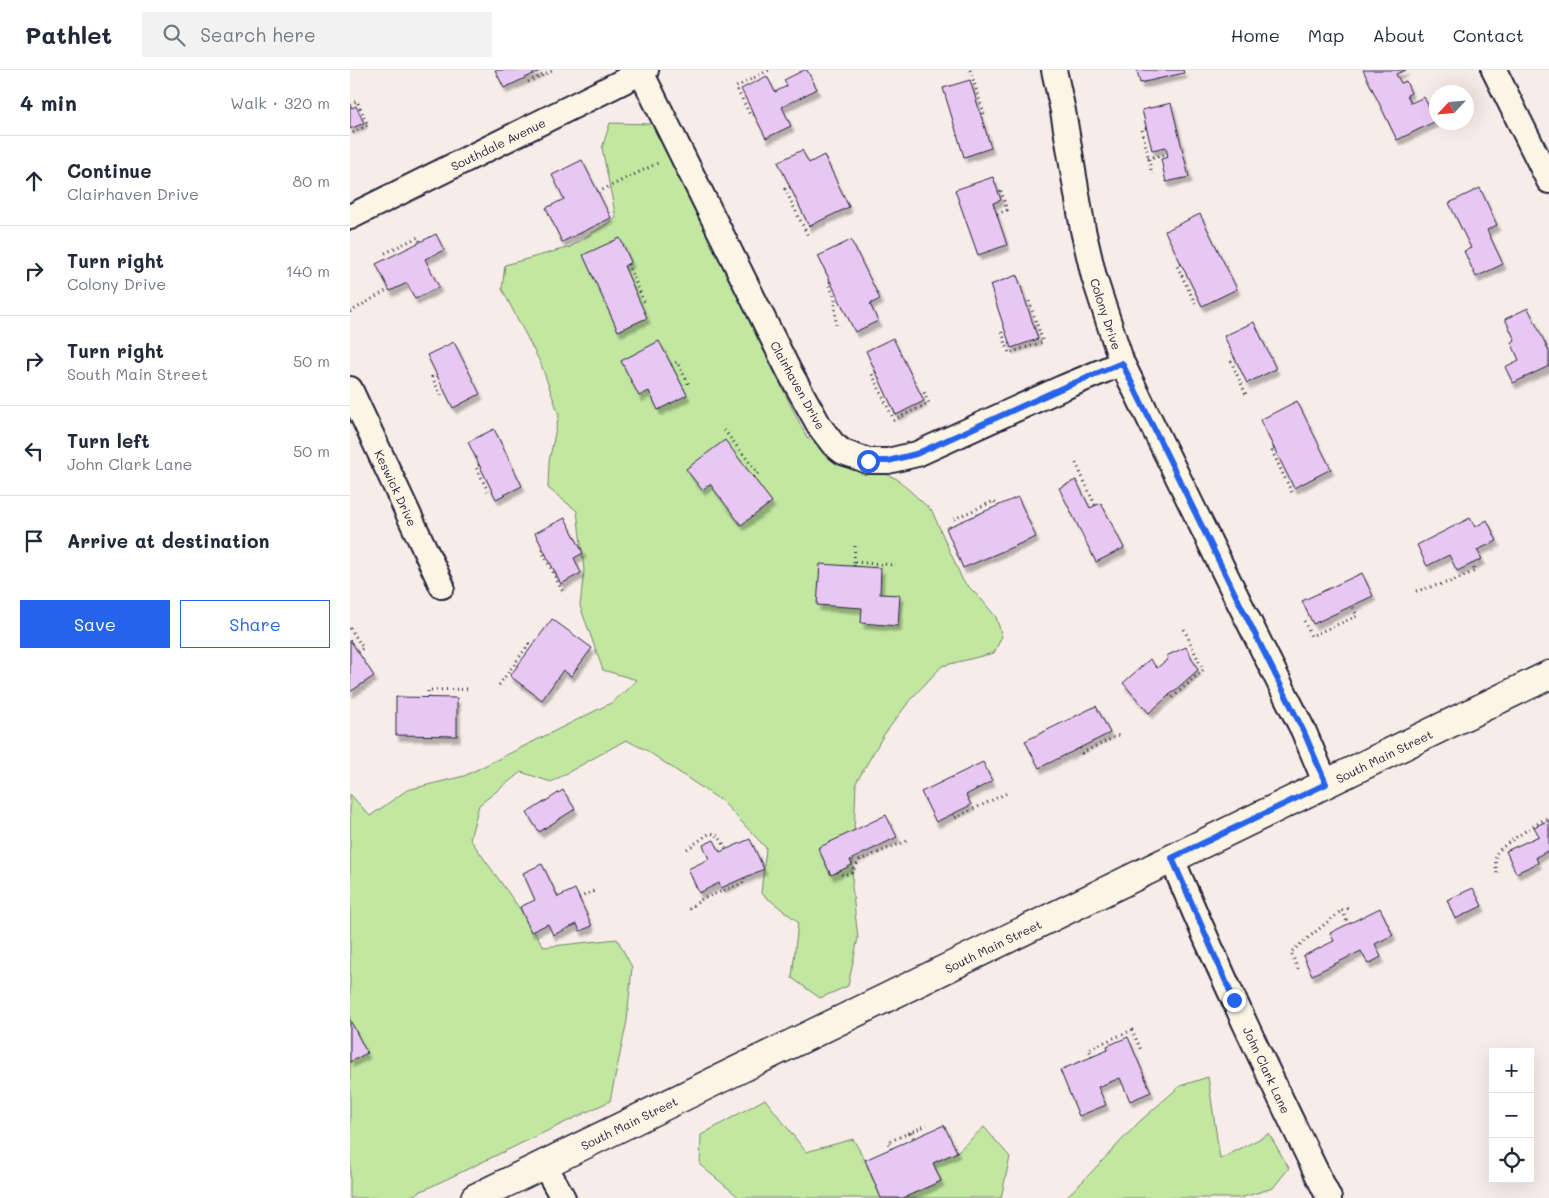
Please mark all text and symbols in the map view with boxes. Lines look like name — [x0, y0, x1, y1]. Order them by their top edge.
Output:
search box — [142, 12, 492, 57]
text: Pathlet — [25, 19, 112, 50]
icon: search — [160, 21, 188, 49]
text: Search here — [200, 22, 316, 47]
text: Home — [1231, 23, 1280, 47]
text: Map — [1308, 23, 1344, 47]
text: About — [1372, 23, 1425, 47]
text: Contact — [1453, 23, 1524, 47]
north arrow — [1429, 85, 1474, 130]
text: 4 min — [20, 89, 77, 116]
text: Walk · 320 m — [230, 92, 330, 113]
street label: Southdale Avenue — [448, 114, 548, 174]
text: Continue — [67, 158, 152, 183]
icon: ahead — [20, 167, 48, 195]
text: 80 m — [293, 170, 330, 191]
text: Clairhaven Drive — [67, 183, 199, 204]
text: Turn right — [67, 248, 164, 273]
icon: right — [20, 257, 48, 285]
text: 140 m — [286, 260, 330, 281]
text: Colony Drive — [67, 273, 166, 294]
street label: Colony Drive — [1087, 276, 1125, 352]
text: Turn right — [67, 338, 164, 363]
street label: Clairhaven Drive — [767, 338, 829, 432]
icon: right — [20, 347, 48, 375]
text: 50 m — [293, 350, 330, 371]
text: South Main Street — [67, 363, 208, 384]
text: Turn left — [67, 428, 150, 453]
icon: left — [20, 437, 48, 465]
text: 50 m — [293, 440, 330, 461]
street label: Keswick Drive — [371, 447, 421, 529]
route start — [857, 450, 880, 473]
text: John Clark Lane — [67, 453, 193, 474]
icon: arrive — [20, 527, 48, 555]
text: Arrive at destination — [67, 528, 270, 553]
button: Save — [20, 600, 170, 648]
button: Share — [180, 600, 330, 648]
street label: South Main Street — [1333, 726, 1435, 786]
street label: South Main Street — [942, 916, 1044, 976]
route end — [1223, 989, 1246, 1012]
street label: John Clark Lane — [1240, 1024, 1294, 1116]
map controls — [1489, 1048, 1534, 1183]
button: + — [1489, 1048, 1534, 1093]
street label: South Main Street — [578, 1093, 680, 1153]
button: − — [1489, 1093, 1534, 1138]
button: locate — [1489, 1138, 1534, 1183]

